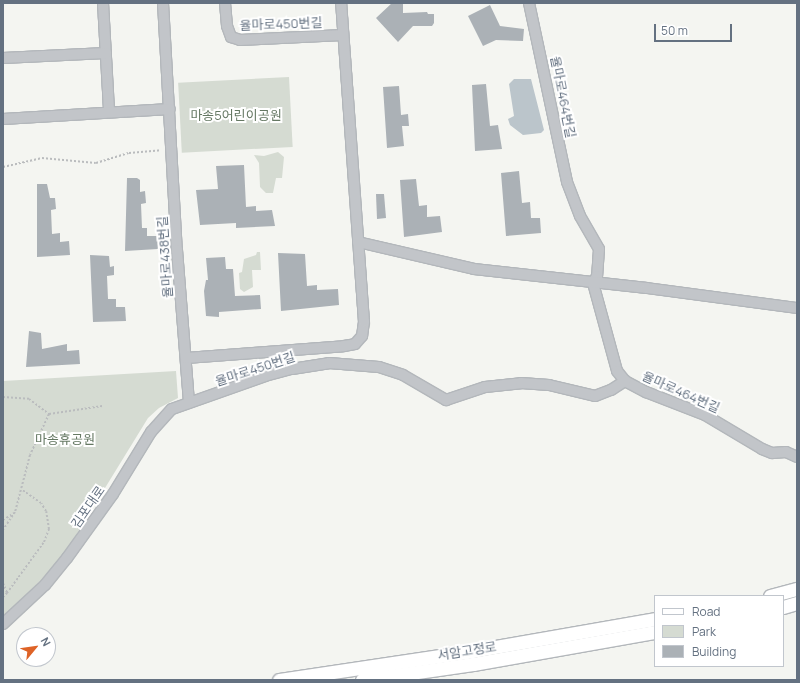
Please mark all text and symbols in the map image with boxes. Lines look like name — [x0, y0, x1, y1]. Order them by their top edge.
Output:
street label: 율마로450번길 — [239, 15, 323, 33]
scale bar — [656, 16, 734, 42]
text: 50 m — [661, 22, 688, 39]
street label: 율마로464번길 — [547, 55, 579, 139]
park label: 마송5어린이공원 — [190, 107, 282, 123]
street label: 율마로438번길 — [154, 215, 176, 299]
street label: 율마로450번길 — [213, 349, 297, 389]
street label: 율마로464번길 — [640, 368, 722, 416]
park label: 마송휴공원 — [35, 431, 95, 447]
street label: 김포대로 — [68, 483, 108, 531]
legend — [654, 595, 784, 667]
text: Road — [692, 603, 720, 620]
text: Park — [692, 623, 716, 640]
north arrow — [16, 627, 56, 667]
text: N — [38, 634, 55, 649]
street label: 서암고정로 — [436, 639, 498, 663]
text: Building — [692, 643, 736, 660]

